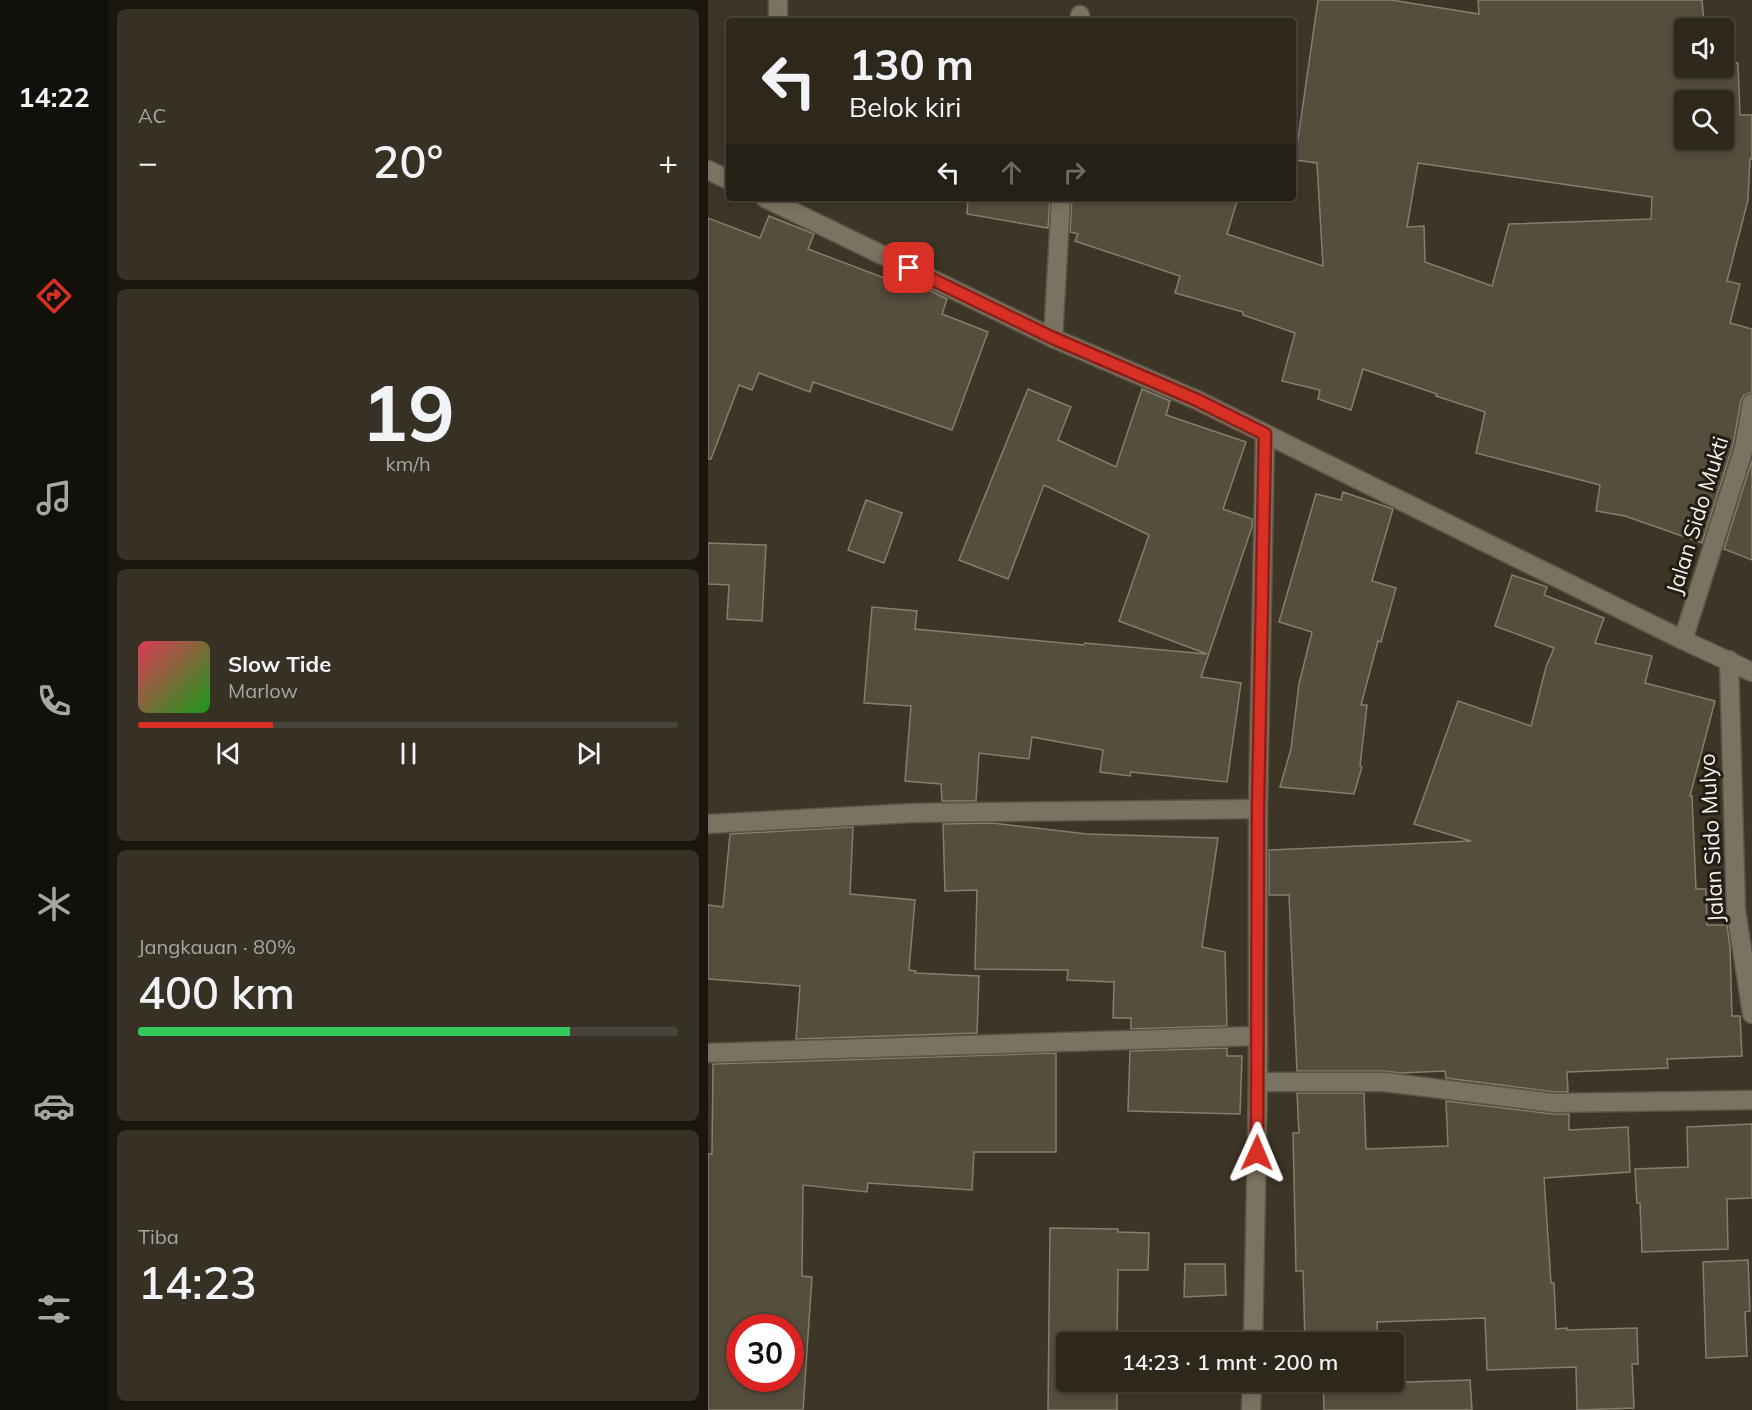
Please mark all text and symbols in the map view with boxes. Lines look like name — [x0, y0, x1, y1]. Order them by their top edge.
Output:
map controls — [1674, 18, 1734, 150]
button: sound — [1674, 18, 1734, 78]
text: 130 m — [849, 38, 974, 91]
icon: left — [750, 42, 828, 120]
text: 14:22 — [18, 80, 90, 114]
text: Belok kiri — [849, 90, 961, 124]
button: search — [1674, 90, 1734, 150]
text: AC — [138, 103, 166, 128]
text: 20° — [373, 133, 443, 189]
text: − — [138, 141, 158, 182]
text: + — [658, 141, 678, 182]
icon: left — [932, 156, 965, 189]
icon: ahead — [995, 156, 1028, 189]
icon: right — [1058, 156, 1091, 189]
pin — [883, 242, 934, 293]
icon: arrive — [892, 251, 925, 284]
icon: directions — [33, 275, 75, 317]
text: 19 — [361, 363, 455, 461]
street label: Jalan Sido Mukti — [1660, 433, 1734, 597]
text: km/h — [385, 451, 431, 476]
icon: music — [33, 477, 75, 519]
text: Slow Tide — [228, 650, 331, 678]
text: Marlow — [228, 678, 298, 703]
icon: phone — [33, 680, 75, 722]
icon: previous — [212, 737, 245, 770]
icon: pause — [392, 737, 425, 770]
icon: next — [572, 737, 605, 770]
street label: Jalan Sido Mulyo — [1693, 753, 1729, 923]
icon: climate — [33, 883, 75, 925]
text: Jangkauan · 80% — [138, 934, 296, 959]
text: 400 km — [138, 964, 295, 1020]
icon: car — [33, 1085, 75, 1127]
position arrow — [1225, 1121, 1289, 1185]
text: Tiba — [138, 1224, 179, 1249]
text: 14:23 — [138, 1254, 257, 1310]
icon: filters — [33, 1288, 75, 1330]
speed limit sign: 30 — [726, 1314, 804, 1392]
text: 14:23 · 1 mnt · 200 m — [1122, 1348, 1338, 1376]

